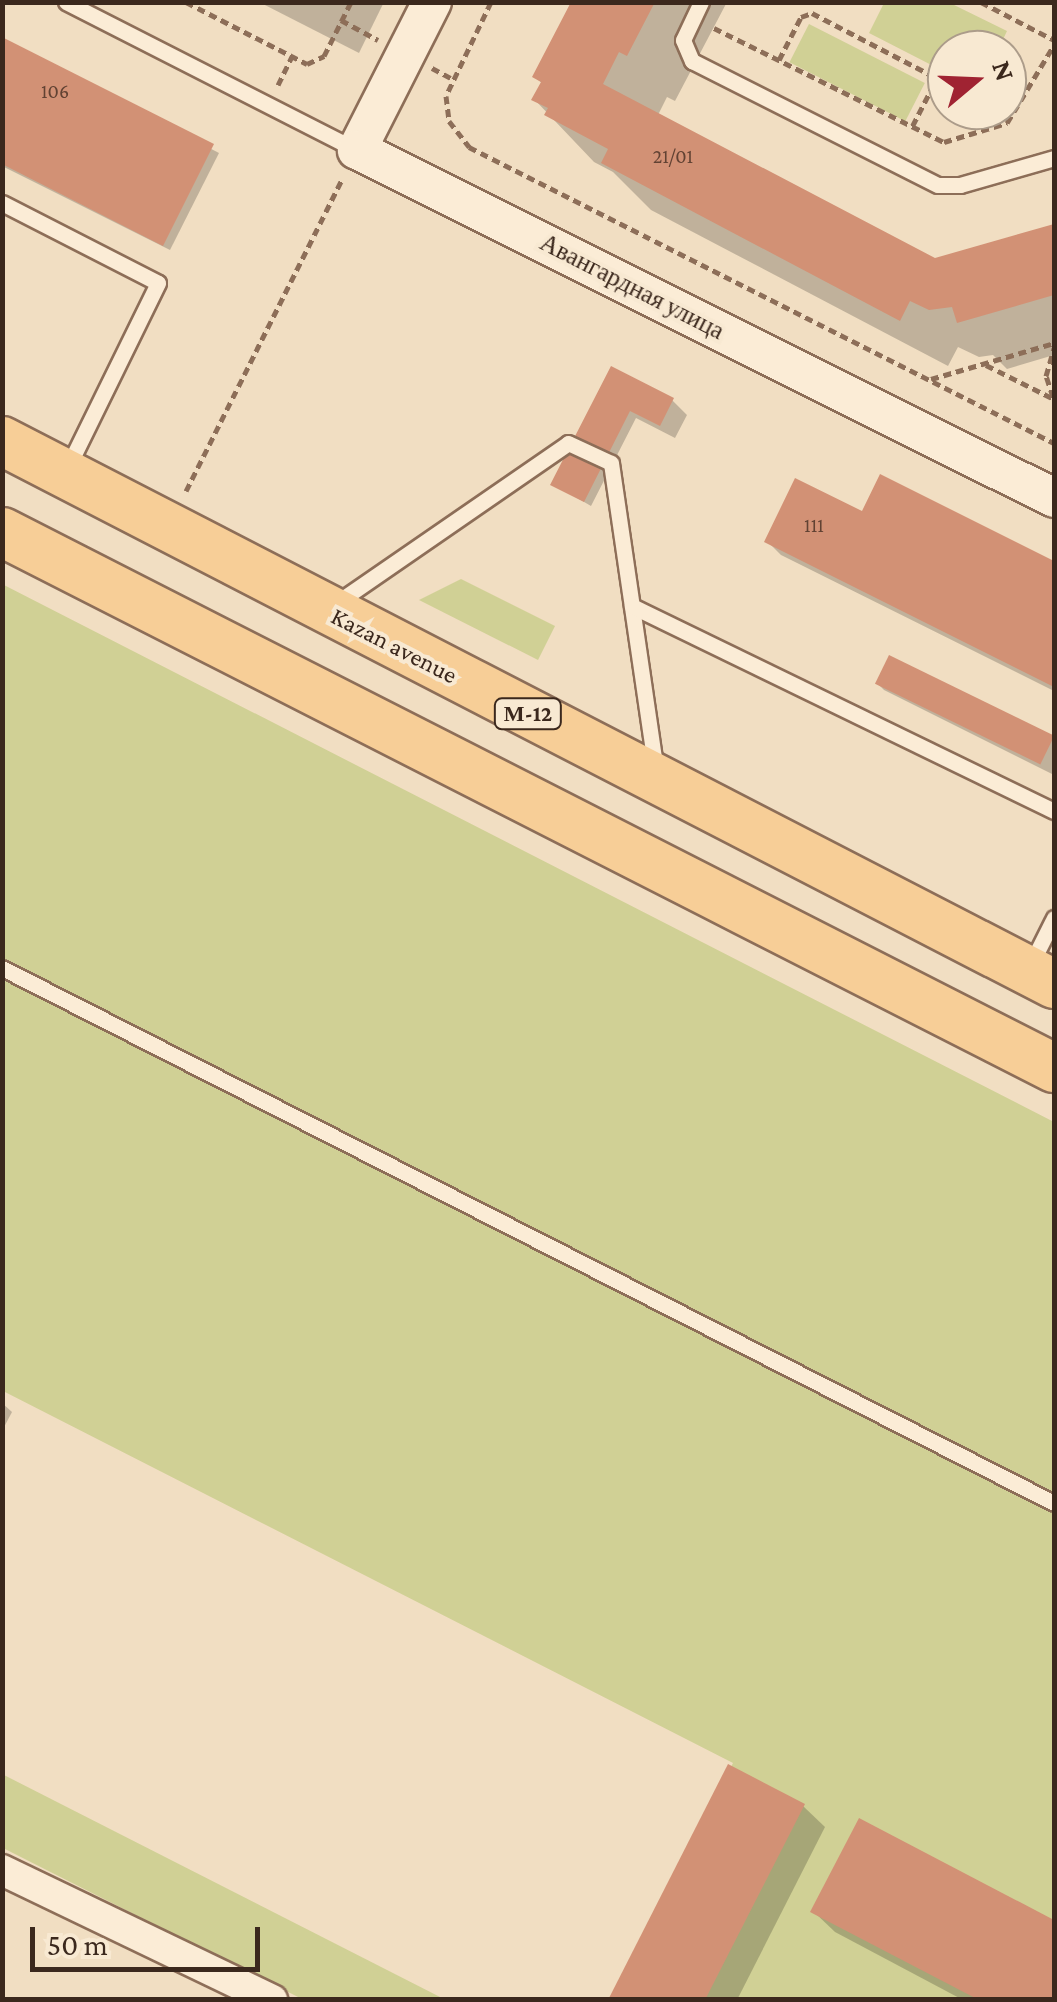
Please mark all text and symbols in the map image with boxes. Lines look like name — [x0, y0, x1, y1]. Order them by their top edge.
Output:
north arrow — [927, 30, 1027, 130]
text: N — [986, 57, 1022, 85]
house number: 106 — [41, 79, 69, 103]
house number: 21/01 — [653, 144, 693, 168]
street label: Авангардная улица — [535, 228, 729, 346]
house number: 111 — [804, 513, 824, 537]
street label: Kazan avenue — [326, 601, 462, 691]
road number: М-12 — [493, 697, 563, 731]
scale bar — [35, 1907, 265, 1969]
text: 50 m — [47, 1928, 108, 1961]

